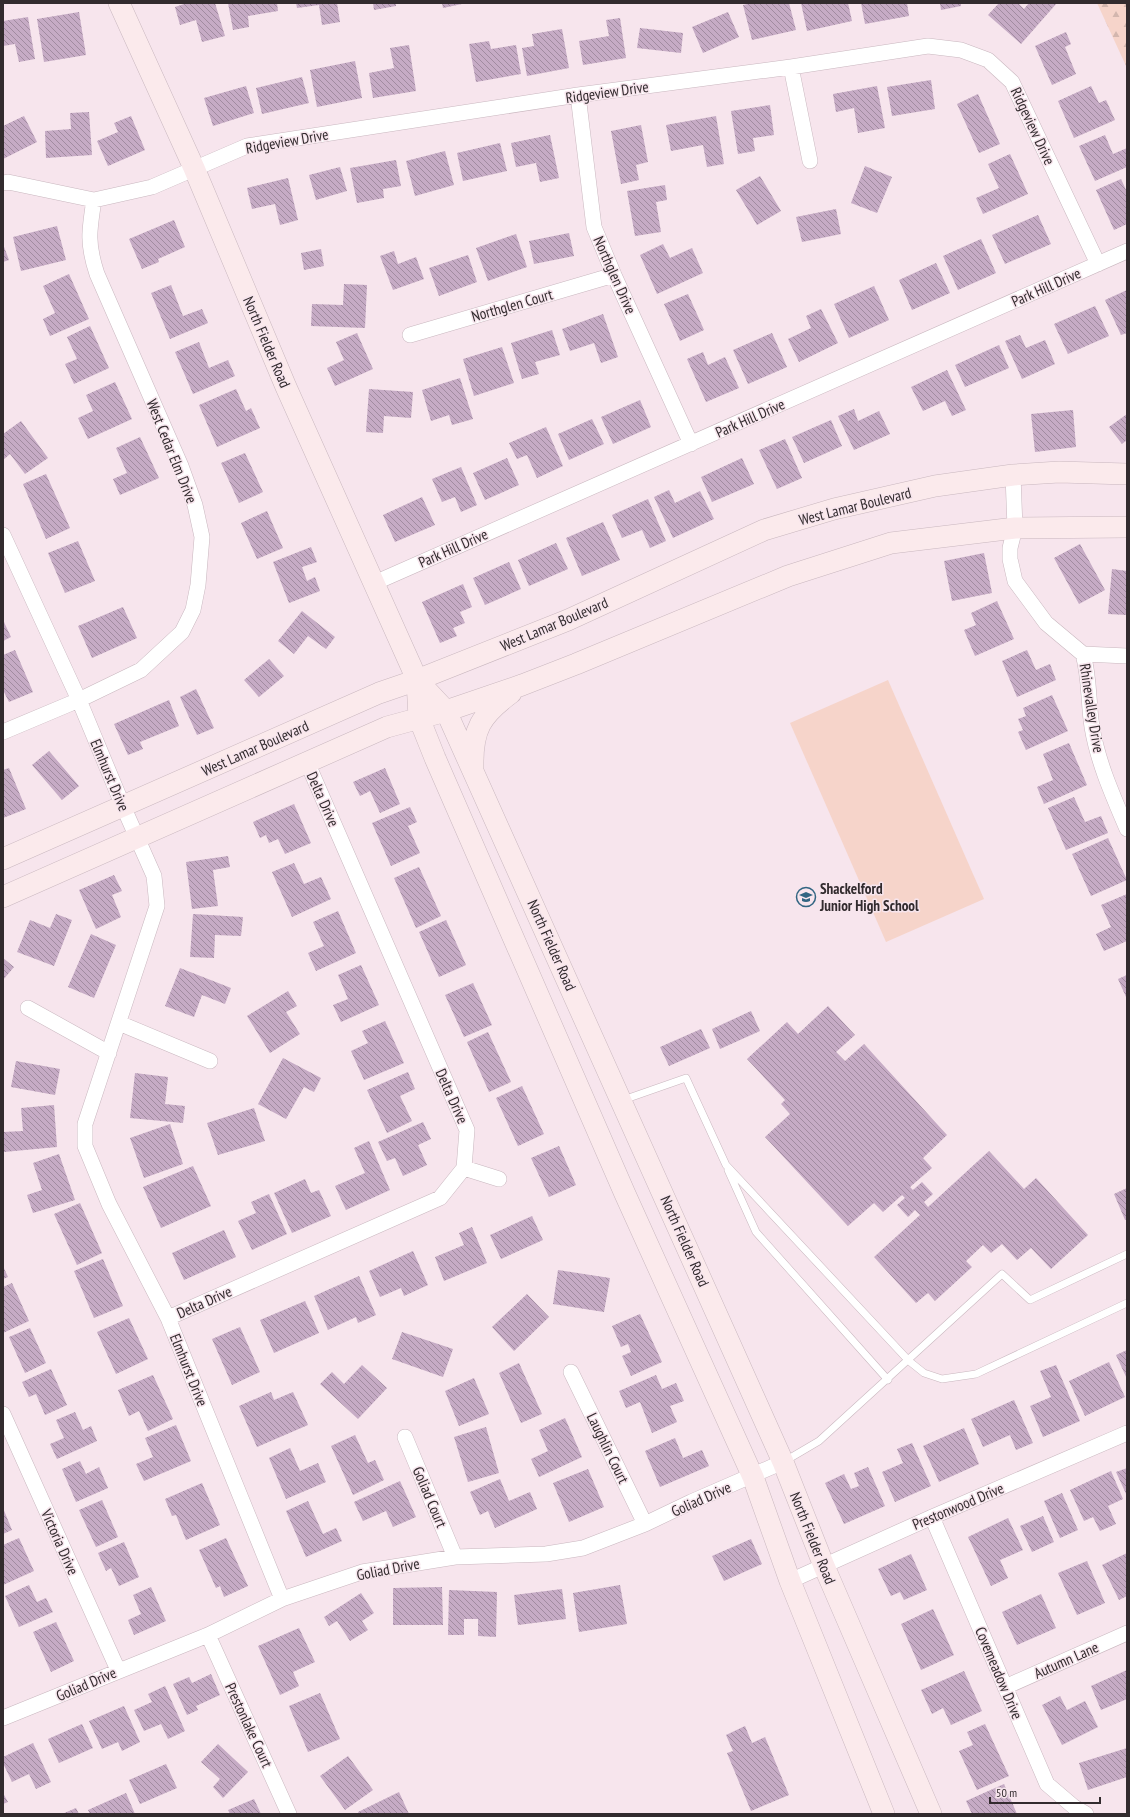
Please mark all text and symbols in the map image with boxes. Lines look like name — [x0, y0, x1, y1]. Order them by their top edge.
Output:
street label: Ridgeview Drive — [564, 77, 650, 107]
street label: Ridgeview Drive — [1007, 84, 1059, 168]
street label: Ridgeview Drive — [244, 124, 330, 158]
street label: Northglen Drive — [589, 233, 641, 317]
street label: Park Hill Drive — [1008, 263, 1084, 311]
street label: Northglen Court — [469, 284, 555, 326]
street label: North Fielder Road — [239, 293, 295, 391]
street label: Park Hill Drive — [712, 394, 788, 442]
street label: West Cedar Elm Drive — [142, 396, 202, 506]
street label: West Lamar Boulevard — [797, 483, 913, 529]
street label: Park Hill Drive — [415, 524, 491, 572]
street label: West Lamar Boulevard — [497, 593, 611, 655]
street label: Rhinevalley Drive — [1076, 662, 1108, 754]
street label: West Lamar Boulevard — [199, 716, 311, 780]
street label: Elmhurst Drive — [86, 736, 134, 814]
street label: Delta Drive — [302, 769, 344, 829]
place label: Shackelford Junior High School — [819, 879, 919, 915]
school or university icon: Shackelford Junior High School — [795, 886, 817, 908]
street label: North Fielder Road — [523, 897, 581, 993]
street label: Delta Drive — [431, 1066, 473, 1126]
street label: North Fielder Road — [656, 1193, 714, 1289]
street label: Delta Drive — [174, 1281, 234, 1323]
street label: Elmhurst Drive — [166, 1331, 212, 1409]
street label: Laughlin Court — [583, 1410, 633, 1486]
street label: Goliad Court — [409, 1464, 451, 1530]
street label: Goliad Drive — [668, 1477, 734, 1521]
street label: Prestonwood Drive — [909, 1478, 1007, 1534]
street label: North Fielder Road — [786, 1489, 840, 1587]
street label: Victoria Drive — [37, 1505, 83, 1578]
street label: Goliad Drive — [355, 1554, 421, 1584]
street label: Covemeadow Drive — [971, 1624, 1027, 1722]
street label: Autumn Lane — [1031, 1637, 1101, 1683]
street label: Goliad Drive — [53, 1663, 119, 1705]
street label: Prestonlake Court — [221, 1680, 277, 1770]
scale bar — [990, 1779, 1100, 1805]
text: 50 m — [996, 1785, 1017, 1800]

